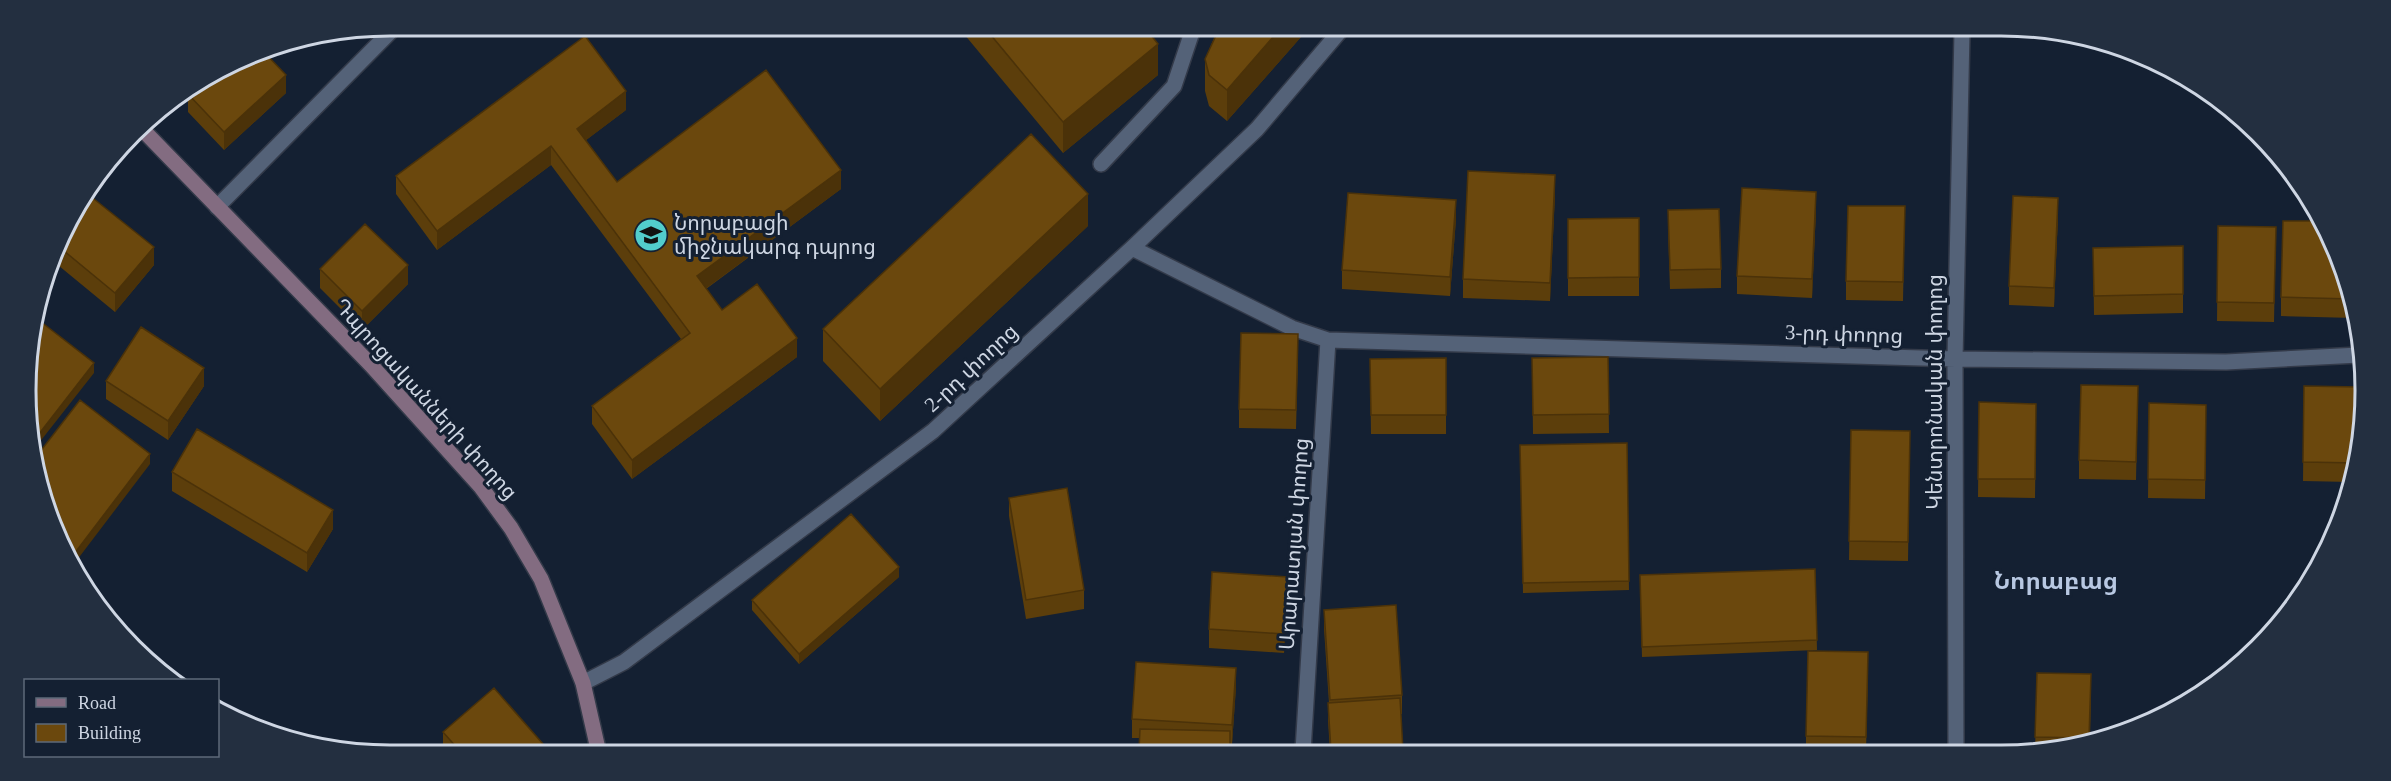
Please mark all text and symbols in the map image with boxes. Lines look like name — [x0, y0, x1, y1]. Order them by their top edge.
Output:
place label: Նորաբացի միջնակարգ դպրոց — [674, 211, 876, 259]
school or university icon: Նորաբացի միջնակարգ դպրոց — [633, 217, 669, 253]
street label: Կենտրոնական փողոց — [1923, 274, 1947, 510]
street label: Դպրոցականների փողոց — [330, 294, 522, 504]
street label: 2-րդ փողոց — [920, 319, 1022, 417]
street label: 3-րդ փողոց — [1785, 320, 1903, 348]
street label: Արարատյան փողոց — [1275, 437, 1313, 651]
district label: Նորաբաց — [1994, 568, 2118, 595]
legend — [24, 679, 219, 757]
text: Road — [78, 693, 116, 713]
text: Building — [78, 723, 141, 743]

